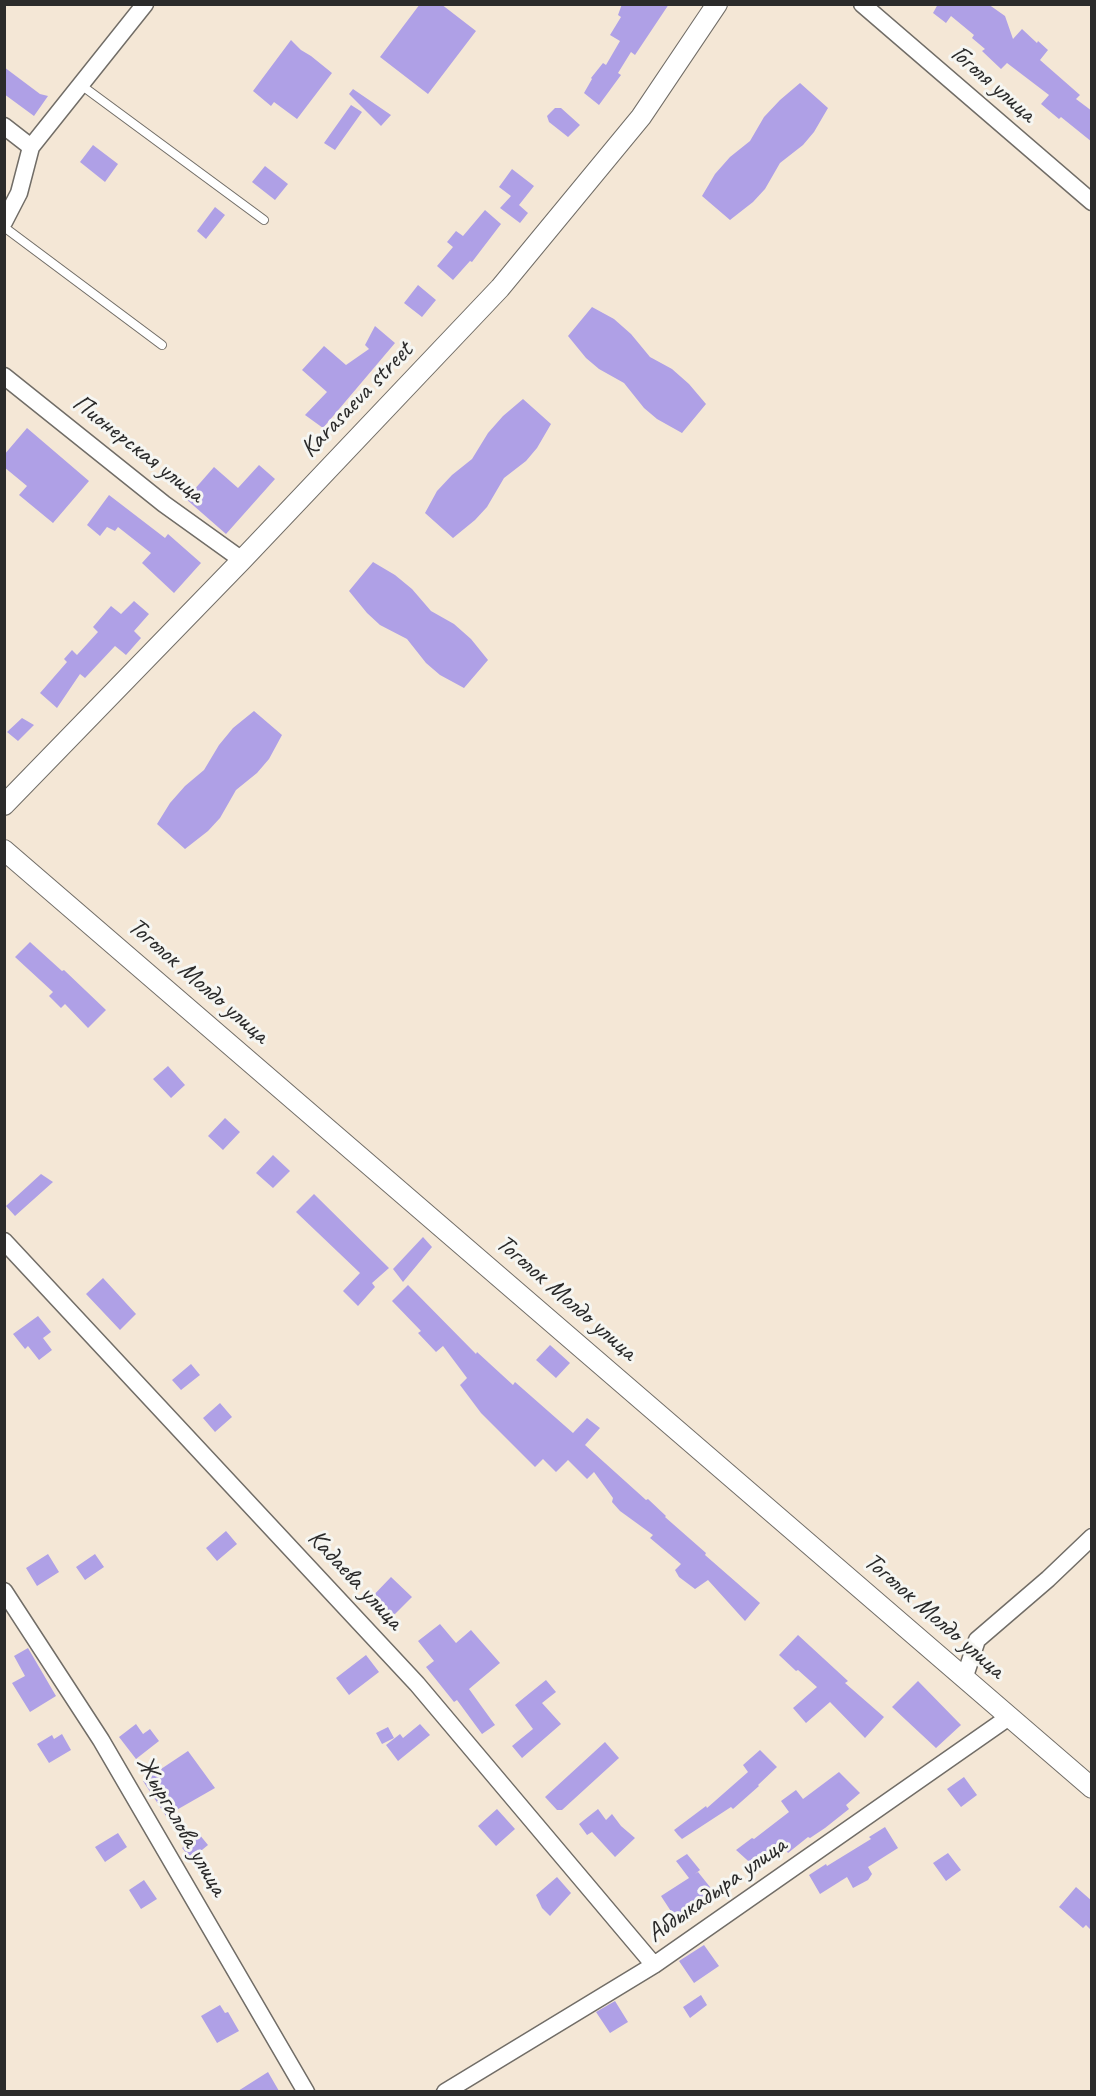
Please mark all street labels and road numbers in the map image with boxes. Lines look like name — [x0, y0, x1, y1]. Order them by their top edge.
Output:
street label: Гоголя улица — [944, 38, 1042, 130]
street label: Karasaeva street — [294, 336, 420, 464]
street label: Пионерская улица — [66, 388, 210, 510]
street label: Тоголок Молдо улица — [121, 911, 275, 1051]
street label: Тоголок Молдо улица — [489, 1228, 643, 1368]
street label: Кадаева улица — [300, 1523, 410, 1637]
street label: Тоголок Молдо улица — [857, 1546, 1011, 1686]
street label: Жыргалова улица — [128, 1750, 234, 1902]
street label: Абдыкадыра улица — [641, 1830, 793, 1950]

